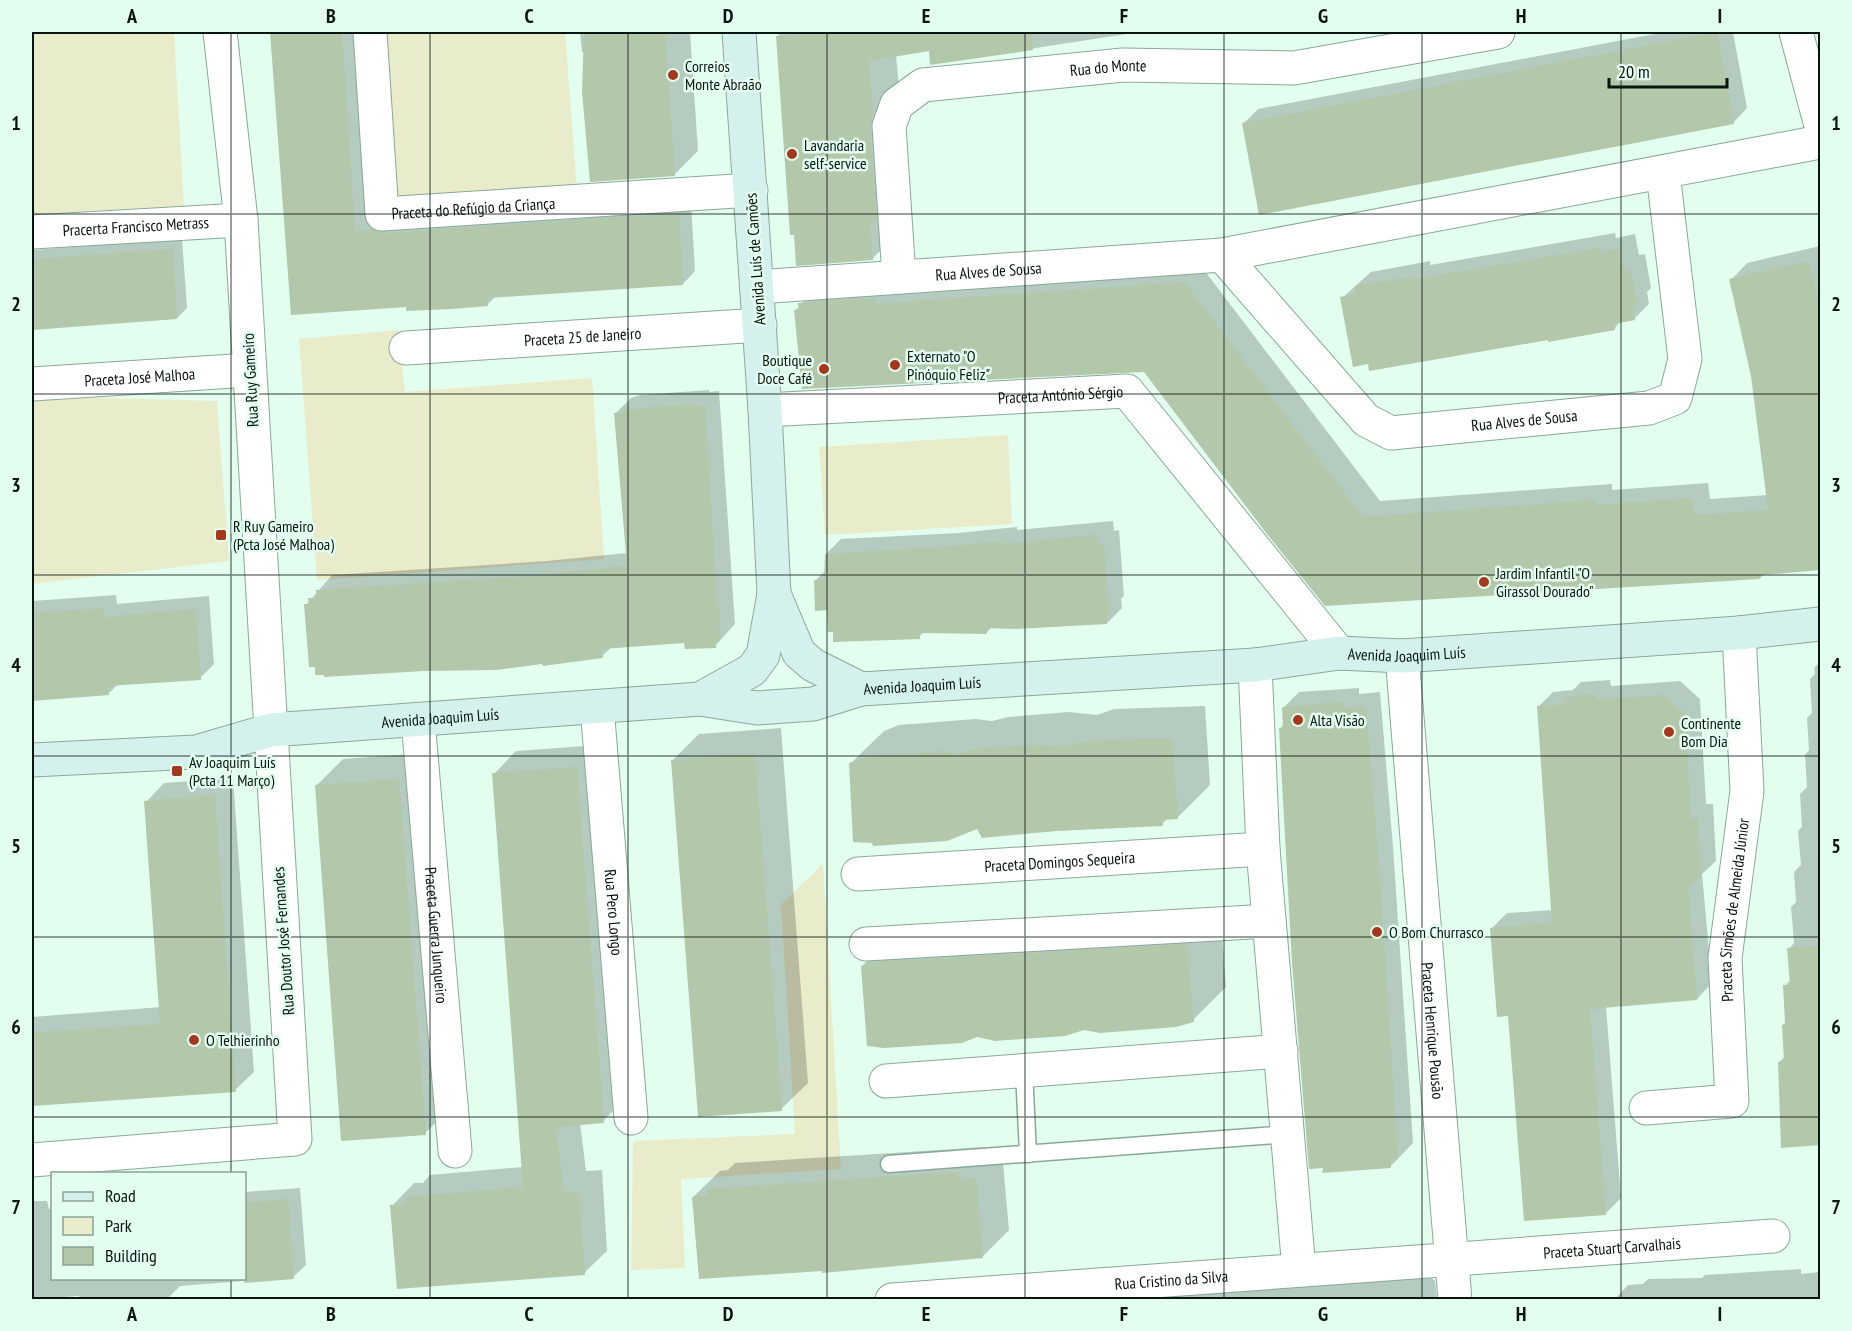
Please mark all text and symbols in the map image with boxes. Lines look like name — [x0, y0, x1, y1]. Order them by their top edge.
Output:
text: A — [126, 3, 138, 29]
text: B — [326, 3, 336, 29]
text: C — [524, 3, 534, 29]
text: D — [723, 3, 734, 29]
text: E — [922, 3, 930, 29]
text: F — [1120, 3, 1128, 29]
text: G — [1318, 3, 1328, 29]
text: H — [1516, 3, 1526, 29]
text: I — [1718, 3, 1722, 29]
scale bar — [1609, 51, 1728, 89]
street label: Rua do Monte — [1069, 55, 1147, 80]
place label: Correios Monte Abraão — [685, 56, 762, 94]
text: 20 m — [1618, 60, 1650, 83]
marker: Correios Monte Abraão — [666, 68, 680, 82]
text: 1 — [11, 110, 21, 136]
text: 1 — [1831, 110, 1841, 136]
place label: Lavandaria self-service — [804, 135, 867, 173]
marker: Lavandaria self-service — [785, 147, 799, 161]
street label: Avenida Luís de Camões — [740, 192, 770, 326]
street label: Praceta do Refúgio da Criança — [391, 193, 556, 223]
street label: Pracerta Francisco Metrass — [62, 212, 209, 240]
street label: Rua Alves de Sousa — [935, 257, 1042, 285]
text: 2 — [11, 291, 21, 317]
text: 2 — [1831, 291, 1841, 317]
street label: Praceta 25 de Janeiro — [523, 323, 642, 350]
street label: Rua Ruy Gameiro — [238, 332, 262, 427]
place label: Externato "O Pinóquio Feliz" — [907, 346, 990, 384]
place label: Boutique Doce Café — [757, 350, 812, 388]
marker: Externato "O Pinóquio Feliz" — [888, 358, 902, 372]
marker: Boutique Doce Café — [817, 362, 831, 376]
street label: Praceta José Malhoa — [84, 364, 196, 391]
street label: Praceta António Sérgio — [998, 381, 1124, 408]
street label: Rua Alves de Sousa — [1470, 405, 1578, 435]
text: 3 — [11, 472, 21, 498]
text: 3 — [1831, 472, 1841, 498]
place label: R Ruy Gameiro (Pcta José Malhoa) — [233, 516, 334, 554]
marker: R Ruy Gameiro (Pcta José Malhoa) — [214, 528, 228, 542]
place label: Jardim Infantil "O Girassol Dourado" — [1495, 563, 1594, 601]
marker: Jardim Infantil "O Girassol Dourado" — [1477, 575, 1491, 589]
street label: Avenida Joaquim Luís — [1347, 642, 1466, 666]
text: 4 — [11, 652, 21, 678]
text: 4 — [1831, 652, 1841, 678]
street label: Avenida Joaquim Luís — [863, 672, 982, 699]
street label: Avenida Joaquim Luís — [381, 704, 500, 732]
place label: Alta Visão — [1310, 710, 1365, 730]
marker: Alta Visão — [1291, 713, 1305, 727]
place label: Continente Bom Dia — [1681, 713, 1741, 751]
marker: Continente Bom Dia — [1662, 725, 1676, 739]
place label: Av Joaquim Luís (Pcta 11 Março) — [189, 752, 276, 790]
marker: Av Joaquim Luís (Pcta 11 Março) — [170, 764, 184, 778]
street label: Praceta Simões de Almeida Júnior — [1715, 816, 1753, 1002]
text: 5 — [11, 833, 21, 859]
text: 5 — [1831, 833, 1841, 859]
street label: Praceta Domingos Sequeira — [984, 847, 1136, 876]
street label: Rua Doutor José Fernandes — [268, 866, 298, 1016]
street label: Praceta Guerra Junqueiro — [421, 866, 452, 1004]
street label: Rua Pero Longo — [600, 868, 628, 956]
place label: O Bom Churrasco — [1389, 922, 1484, 942]
marker: O Bom Churrasco — [1370, 925, 1384, 939]
street label: Praceta Henrique Pousão — [1417, 962, 1448, 1100]
text: 6 — [11, 1014, 21, 1040]
text: 6 — [1831, 1014, 1841, 1040]
place label: O Telhierinho — [206, 1030, 280, 1050]
marker: O Telhierinho — [187, 1033, 201, 1047]
legend — [51, 1172, 246, 1280]
text: Road — [105, 1184, 136, 1207]
text: 7 — [11, 1194, 21, 1220]
text: 7 — [1831, 1194, 1841, 1220]
text: Park — [105, 1214, 132, 1237]
street label: Praceta Stuart Carvalhais — [1543, 1233, 1682, 1263]
text: Building — [105, 1244, 157, 1267]
street label: Rua Cristino da Silva — [1114, 1266, 1229, 1294]
text: A — [126, 1301, 138, 1327]
text: B — [326, 1301, 336, 1327]
text: C — [524, 1301, 534, 1327]
text: D — [723, 1301, 734, 1327]
text: E — [922, 1301, 930, 1327]
text: F — [1120, 1301, 1128, 1327]
text: G — [1318, 1301, 1328, 1327]
text: H — [1516, 1301, 1526, 1327]
text: I — [1718, 1301, 1722, 1327]

